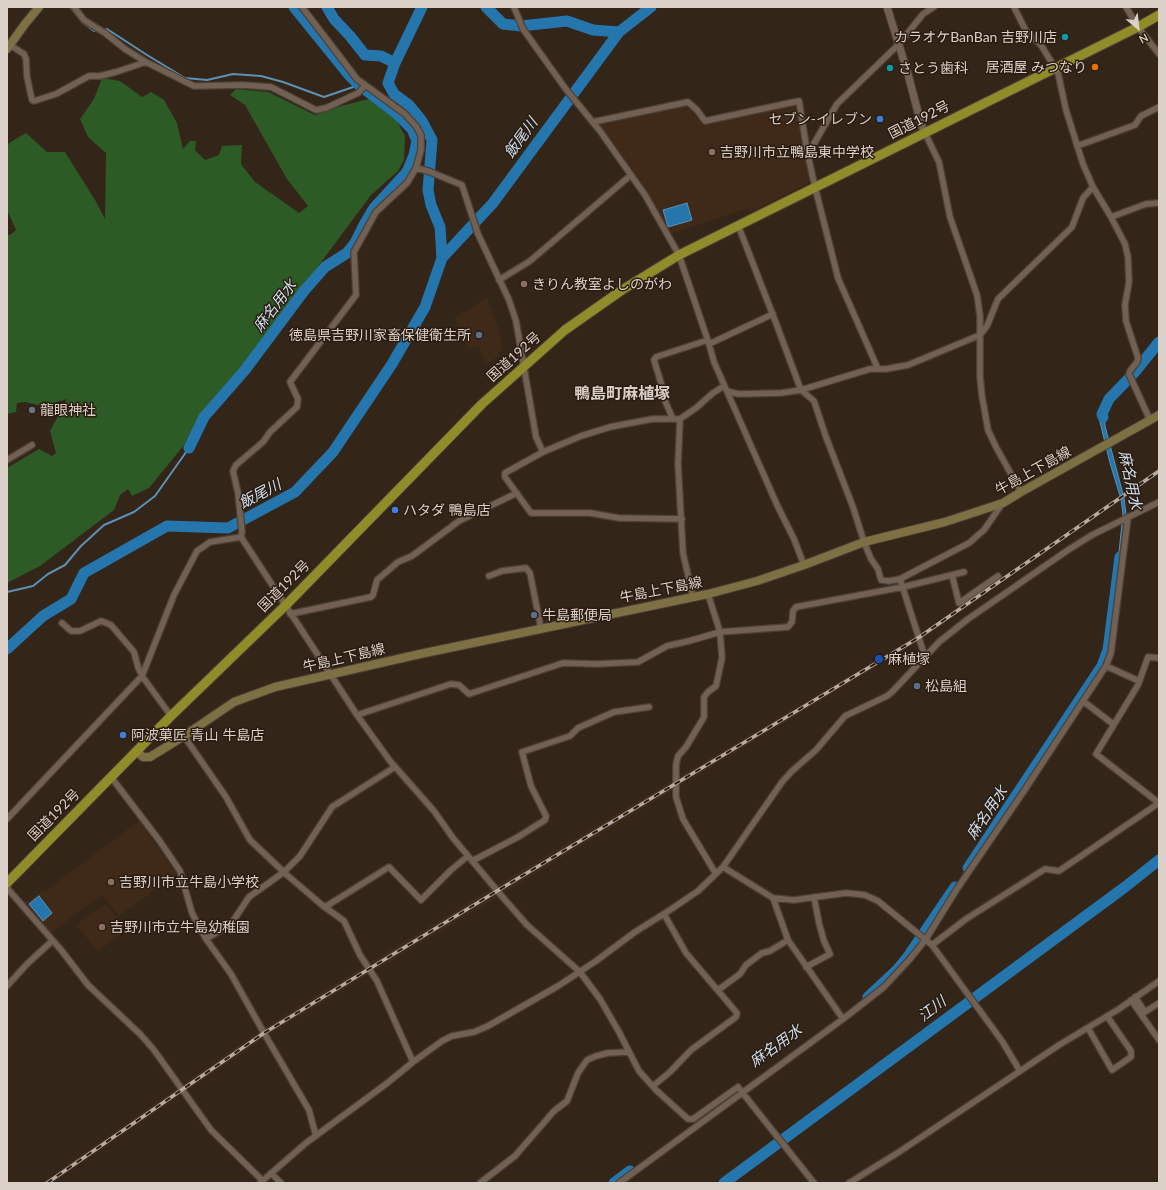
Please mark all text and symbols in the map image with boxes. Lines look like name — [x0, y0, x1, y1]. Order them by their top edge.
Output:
north arrow — [1118, 8, 1158, 48]
place label: カラオケBanBan 吉野川店 — [894, 29, 1057, 45]
text: N — [1137, 31, 1151, 47]
marker: カラオケBanBan 吉野川店 — [1060, 32, 1070, 42]
place label: 居酒屋 みつなり — [985, 59, 1087, 75]
place label: さとう歯科 — [898, 60, 968, 76]
marker: 居酒屋 みつなり — [1090, 62, 1100, 72]
marker: さとう歯科 — [885, 63, 895, 73]
street label: 国道192号 — [886, 97, 952, 143]
place label: セブン-イレブン — [769, 111, 872, 127]
marker: セブン-イレブン — [875, 114, 885, 124]
water label: 飯尾川 — [500, 115, 542, 161]
place label: 吉野川市立鴨島東中学校 — [720, 144, 874, 160]
marker: 吉野川市立鴨島東中学校 — [707, 147, 717, 157]
place label: きりん教室よしのがわ — [532, 276, 672, 292]
water label: 麻名用水 — [250, 277, 300, 335]
marker: きりん教室よしのがわ — [519, 279, 529, 289]
place label: 徳島県吉野川家畜保健衛生所 — [289, 327, 471, 343]
street label: 国道192号 — [484, 329, 544, 385]
marker: 徳島県吉野川家畜保健衛生所 — [474, 330, 484, 340]
district label: 鴨島町麻植塚 — [574, 384, 670, 404]
place label: 龍眼神社 — [40, 402, 96, 418]
marker: 龍眼神社 — [27, 405, 37, 415]
street label: 牛島上下島線 — [992, 443, 1074, 499]
water label: 麻名用水 — [1115, 449, 1145, 511]
water label: 飯尾川 — [236, 475, 284, 513]
place label: ハタダ 鴨島店 — [403, 502, 491, 518]
marker: ハタダ 鴨島店 — [390, 505, 400, 515]
street label: 国道192号 — [255, 557, 313, 615]
street label: 牛島上下島線 — [618, 574, 704, 606]
place label: 牛島郵便局 — [542, 607, 612, 623]
marker: 牛島郵便局 — [529, 610, 539, 620]
street label: 牛島上下島線 — [301, 640, 387, 676]
place label: 麻植塚 — [888, 651, 930, 667]
marker: 麻植塚 — [873, 653, 885, 665]
place label: 松島組 — [925, 678, 967, 694]
marker: 松島組 — [912, 681, 922, 691]
place label: 阿波菓匠 青山 牛島店 — [131, 727, 264, 743]
marker: 阿波菓匠 青山 牛島店 — [118, 730, 128, 740]
water label: 麻名用水 — [963, 783, 1011, 843]
street label: 国道192号 — [25, 786, 83, 844]
place label: 吉野川市立牛島小学校 — [119, 874, 259, 890]
marker: 吉野川市立牛島小学校 — [106, 877, 116, 887]
place label: 吉野川市立牛島幼稚園 — [110, 919, 250, 935]
marker: 吉野川市立牛島幼稚園 — [97, 922, 107, 932]
water label: 江川 — [915, 993, 949, 1025]
water label: 麻名用水 — [746, 1021, 806, 1071]

